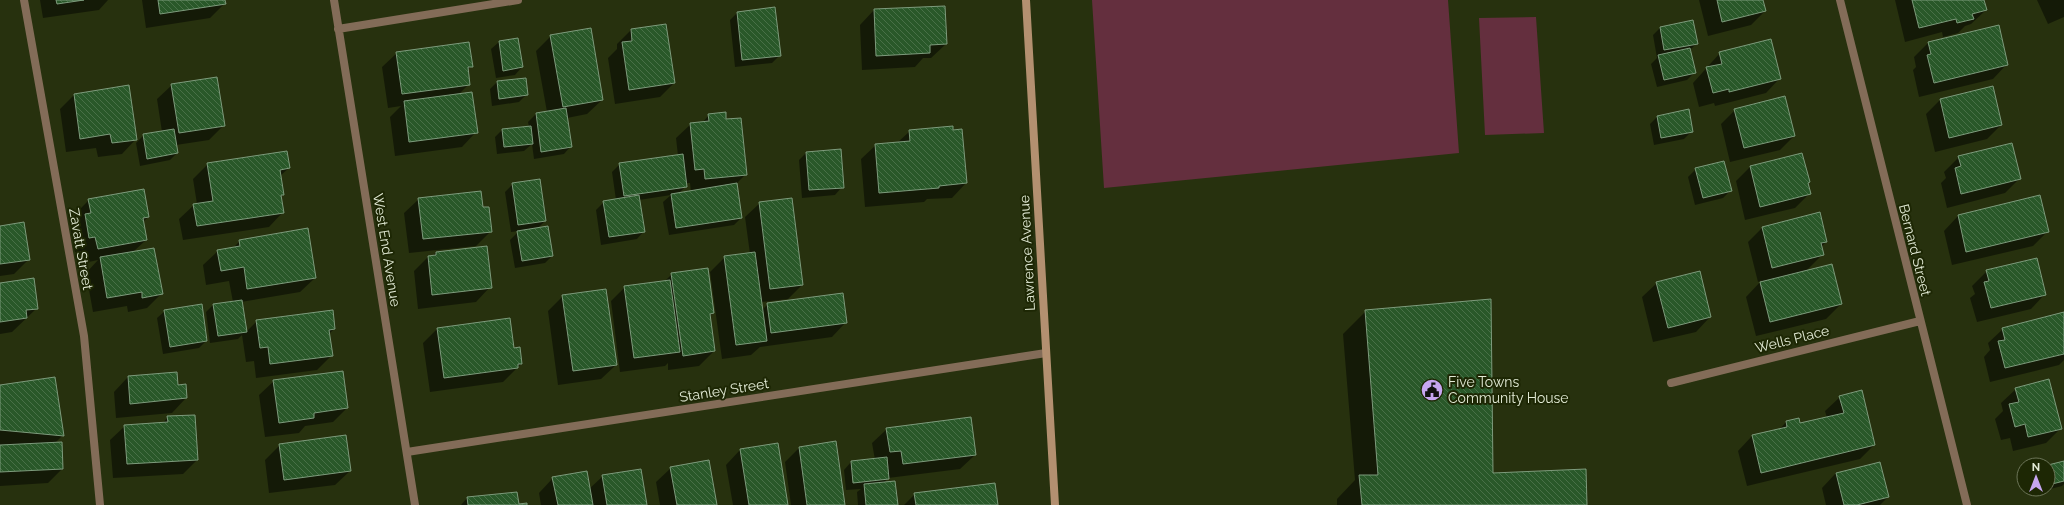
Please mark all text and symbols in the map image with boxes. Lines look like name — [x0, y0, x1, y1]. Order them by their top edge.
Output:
street label: West End Avenue — [370, 192, 404, 308]
street label: Lawrence Avenue — [1016, 195, 1038, 311]
street label: Bernard Street — [1896, 202, 1934, 298]
street label: Zavatt Street — [66, 207, 96, 291]
street label: Wells Place — [1753, 322, 1831, 356]
place label: Five Towns Community House — [1448, 374, 1569, 406]
street label: Stanley Street — [678, 375, 770, 405]
public building icon: Five Towns Community House — [1419, 377, 1445, 403]
north arrow — [2016, 457, 2056, 497]
text: N — [2032, 461, 2040, 474]

